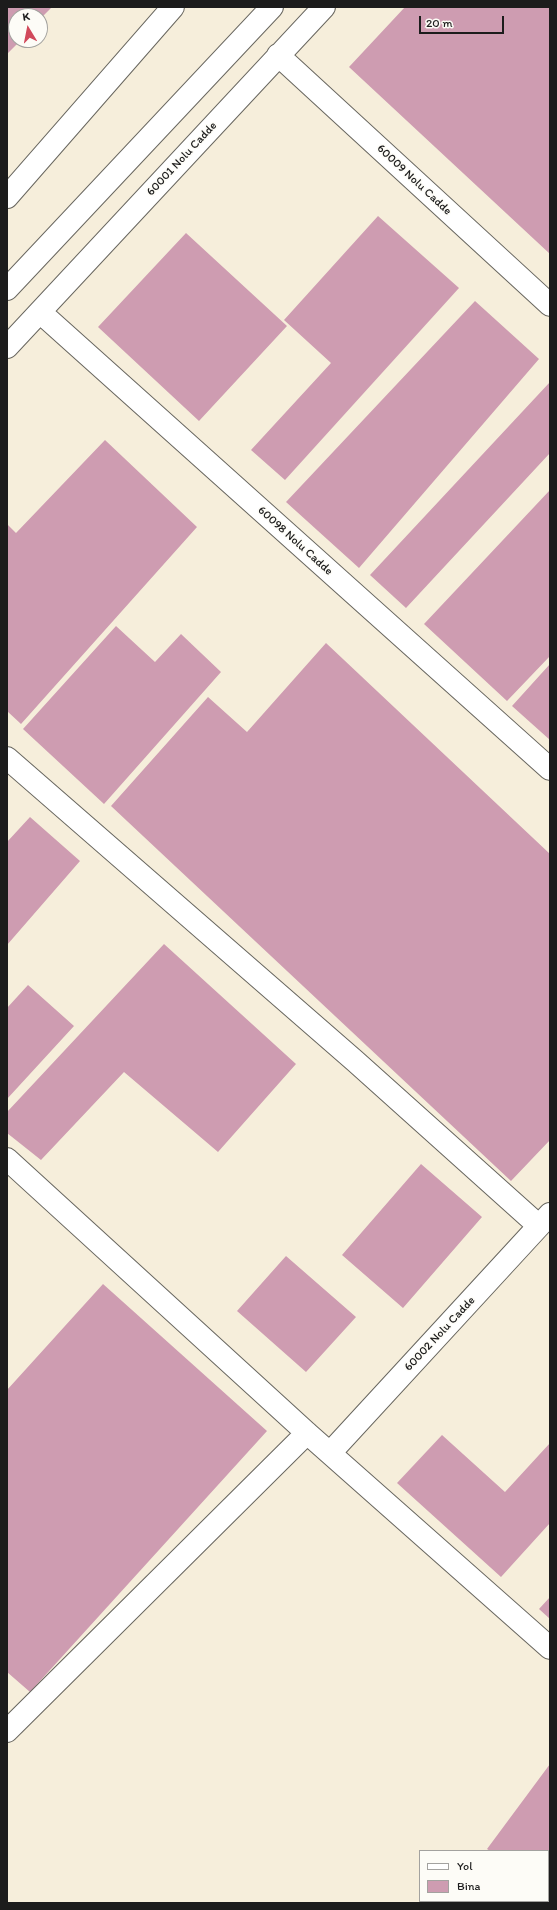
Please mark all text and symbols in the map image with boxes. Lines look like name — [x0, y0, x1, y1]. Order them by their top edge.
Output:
north arrow — [8, 8, 48, 48]
scale bar — [421, 8, 506, 34]
text: K — [21, 10, 31, 24]
text: 20 m — [426, 16, 453, 30]
street label: 60001 Nolu Cadde — [144, 119, 220, 199]
street label: 60009 Nolu Cadde — [374, 142, 454, 218]
street label: 60098 Nolu Cadde — [254, 503, 336, 579]
street label: 60002 Nolu Cadde — [402, 1294, 478, 1374]
legend — [419, 1850, 549, 1902]
text: Yol — [457, 1859, 473, 1873]
text: Bina — [457, 1879, 481, 1893]

